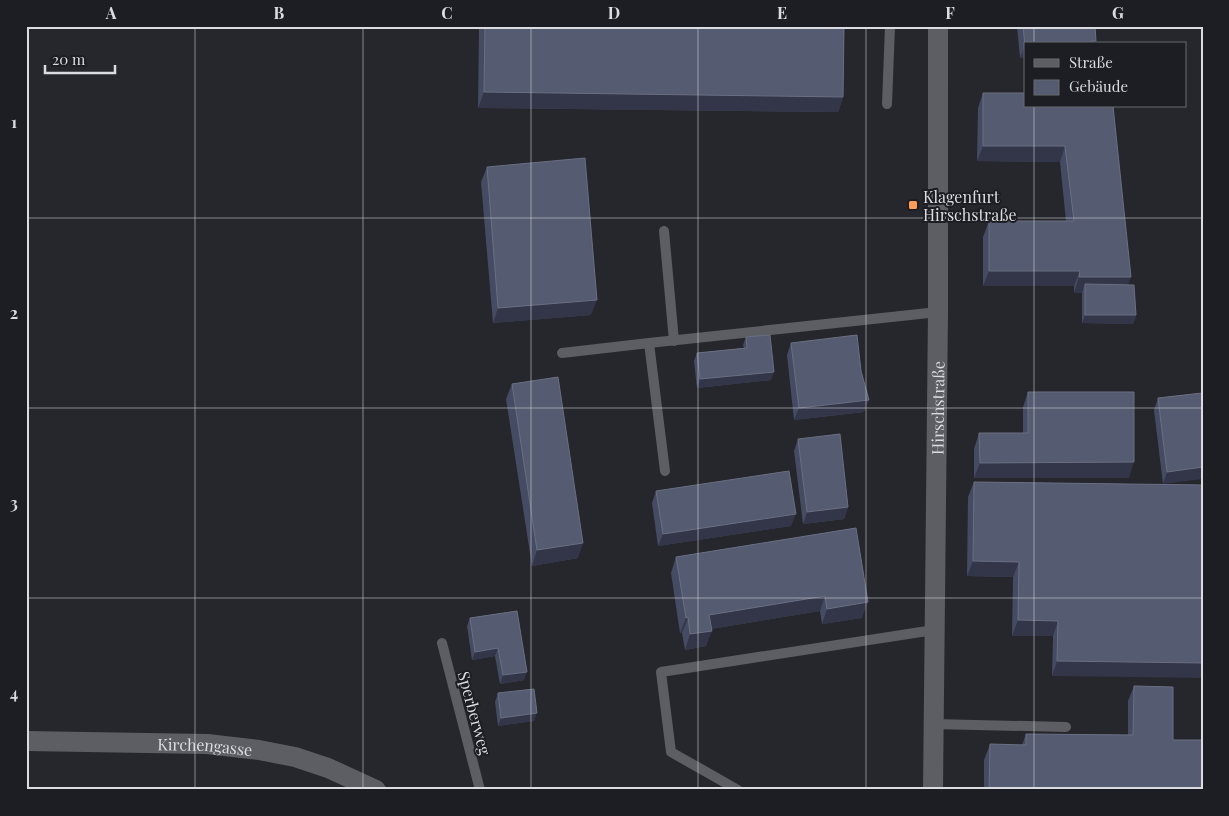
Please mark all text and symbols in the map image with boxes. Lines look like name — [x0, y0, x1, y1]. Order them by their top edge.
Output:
text: A — [105, 2, 117, 23]
text: B — [274, 2, 285, 23]
text: C — [441, 2, 453, 23]
text: D — [608, 2, 620, 23]
text: E — [777, 2, 787, 23]
text: F — [945, 2, 955, 23]
text: G — [1112, 2, 1124, 23]
scale bar — [45, 42, 115, 74]
legend — [1024, 42, 1186, 108]
text: 20 m — [52, 49, 86, 69]
text: Straße — [1069, 52, 1113, 72]
text: Gebäude — [1069, 76, 1128, 96]
text: 1 — [11, 111, 17, 132]
place label: Klagenfurt Hirschstraße — [923, 186, 1017, 225]
marker: Klagenfurt Hirschstraße — [907, 199, 919, 211]
text: 2 — [10, 302, 18, 323]
street label: Hirschstraße — [926, 361, 948, 455]
text: 3 — [10, 492, 18, 513]
street label: Sperberweg — [454, 669, 496, 758]
text: 4 — [10, 682, 18, 703]
street label: Kirchengasse — [157, 733, 254, 760]

